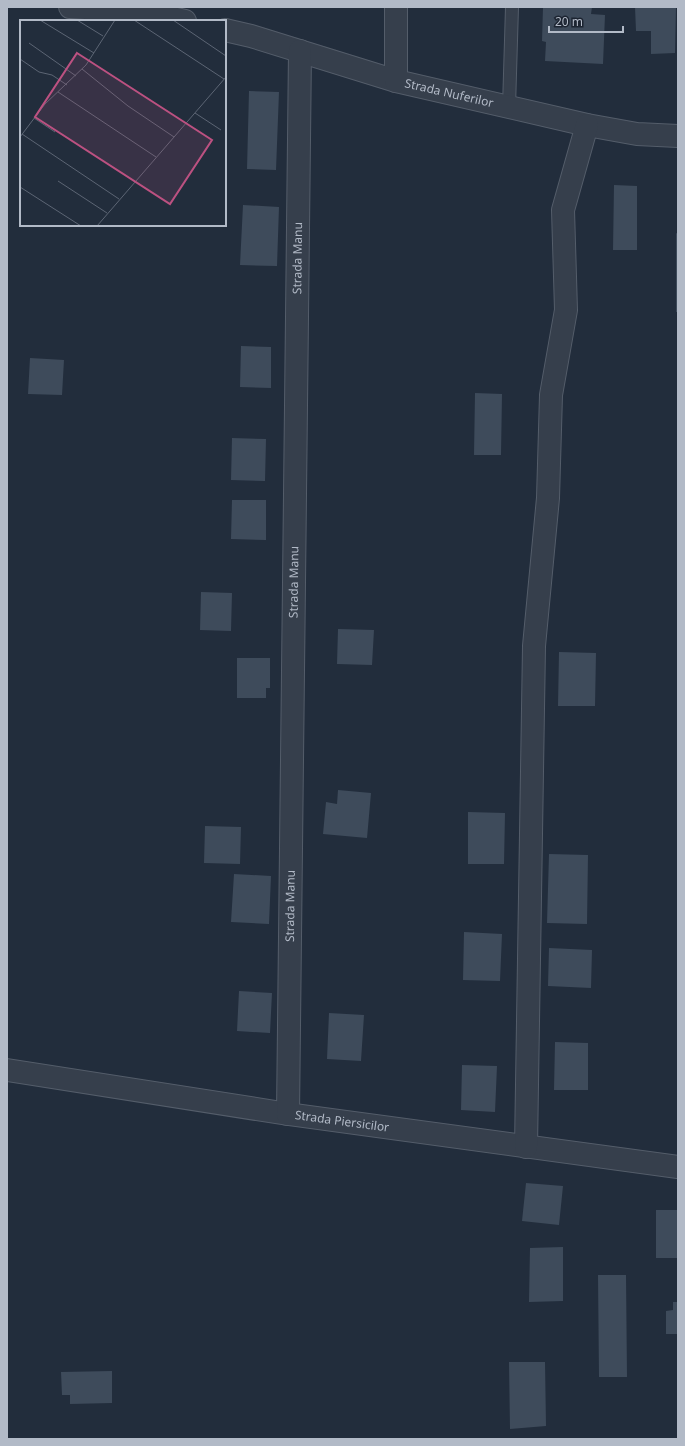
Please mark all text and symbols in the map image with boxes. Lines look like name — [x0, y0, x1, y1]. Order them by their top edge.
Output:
scale bar — [549, 8, 623, 34]
text: 20 m — [555, 13, 583, 30]
inset map — [20, 20, 226, 226]
street label: Strada Nuferilor — [403, 74, 495, 111]
street label: Strada Manu — [288, 222, 306, 294]
street label: Strada Manu — [285, 546, 302, 618]
street label: Strada Manu — [281, 870, 299, 942]
street label: Strada Piersicilor — [294, 1106, 390, 1136]

